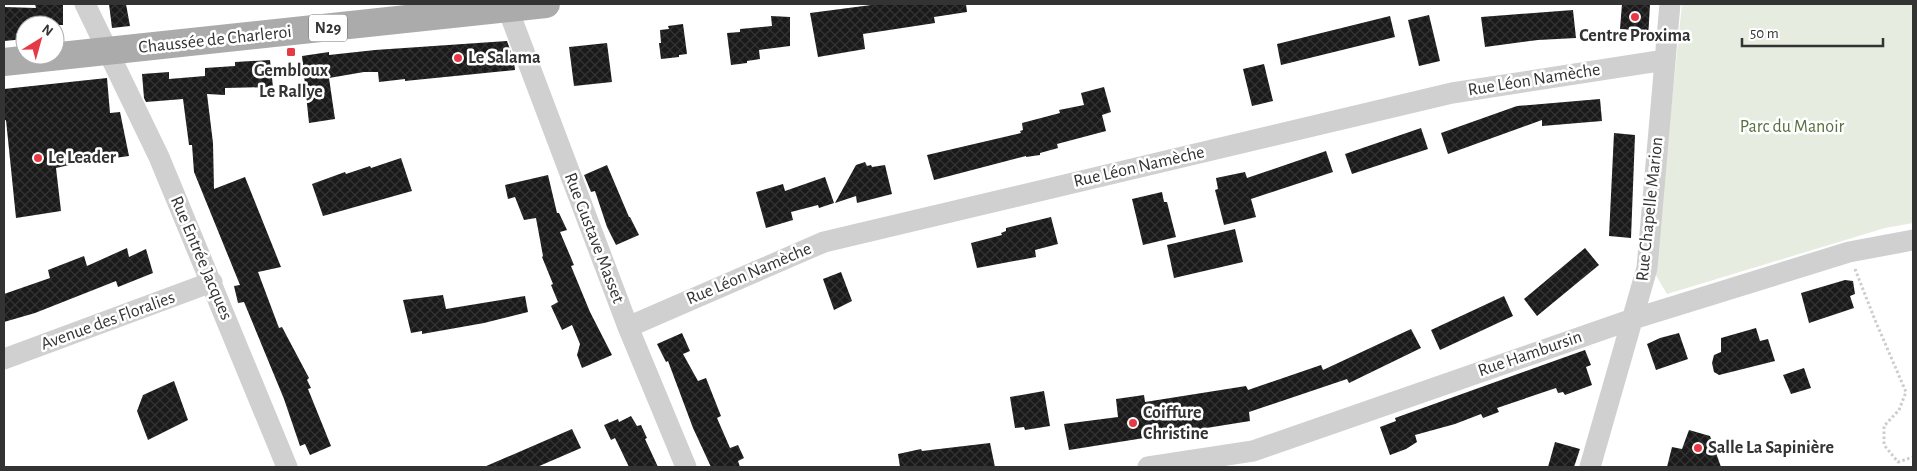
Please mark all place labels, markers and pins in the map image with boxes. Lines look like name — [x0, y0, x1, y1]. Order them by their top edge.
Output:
marker: Centre Proxima — [1629, 11, 1641, 23]
place label: Centre Proxima — [1579, 27, 1691, 45]
marker: Gembloux Le Rallye — [285, 46, 297, 58]
place label: Le Salama — [468, 49, 541, 67]
marker: Le Salama — [452, 52, 464, 64]
place label: Gembloux Le Rallye — [254, 62, 329, 101]
place label: Le Leader — [48, 149, 117, 167]
marker: Le Leader — [32, 152, 44, 164]
place label: Coiffure Christine — [1143, 404, 1209, 443]
marker: Coiffure Christine — [1127, 417, 1139, 429]
place label: Salle La Sapinière — [1708, 439, 1834, 457]
marker: Salle La Sapinière — [1692, 442, 1704, 454]

